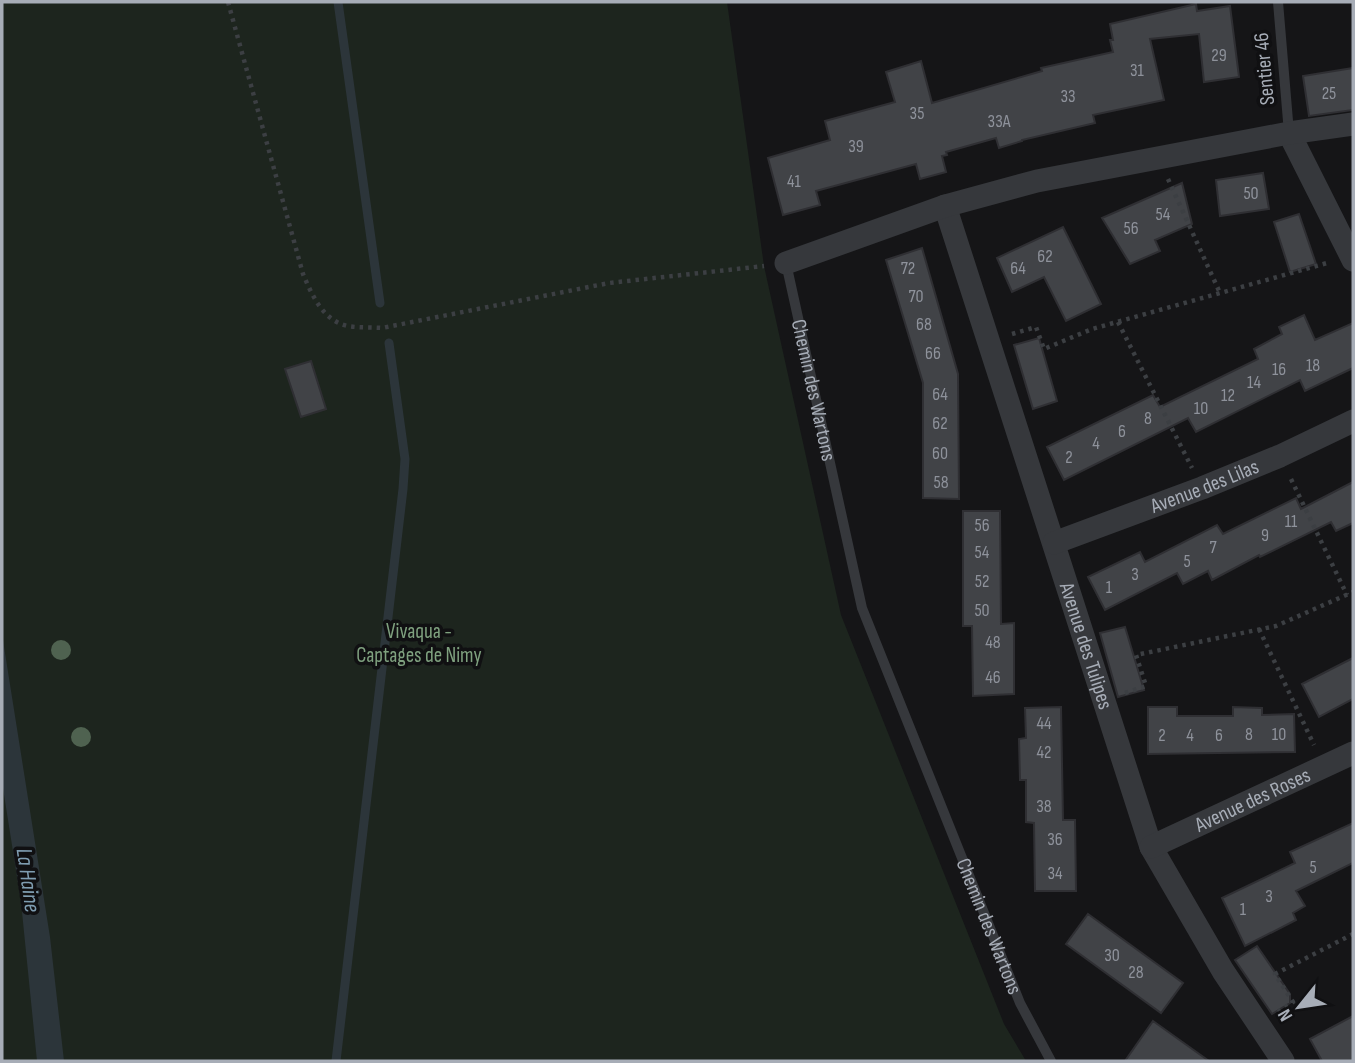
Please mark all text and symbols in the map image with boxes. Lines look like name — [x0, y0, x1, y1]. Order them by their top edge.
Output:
street label: Sentier 46 — [1249, 32, 1280, 106]
house number: 29 — [1211, 45, 1227, 66]
house number: 31 — [1130, 60, 1145, 81]
house number: 25 — [1322, 83, 1336, 104]
house number: 33 — [1060, 86, 1076, 107]
house number: 35 — [910, 103, 924, 124]
house number: 33A — [988, 111, 1011, 132]
house number: 39 — [848, 136, 864, 157]
house number: 41 — [787, 171, 802, 192]
house number: 50 — [1243, 183, 1259, 204]
house number: 54 — [1156, 204, 1171, 225]
house number: 56 — [1123, 218, 1139, 239]
house number: 62 — [1037, 246, 1053, 267]
house number: 72 — [901, 258, 915, 279]
house number: 64 — [1010, 258, 1026, 279]
house number: 70 — [908, 286, 924, 307]
house number: 68 — [916, 314, 932, 335]
street label: Chemin des Wartons — [786, 317, 841, 463]
house number: 66 — [925, 343, 941, 364]
house number: 18 — [1306, 355, 1320, 376]
house number: 16 — [1272, 359, 1286, 380]
house number: 14 — [1247, 372, 1261, 393]
house number: 64 — [932, 384, 948, 405]
house number: 12 — [1221, 385, 1235, 406]
house number: 10 — [1194, 398, 1208, 419]
house number: 8 — [1144, 408, 1152, 429]
house number: 62 — [932, 413, 948, 434]
house number: 6 — [1118, 421, 1126, 442]
house number: 4 — [1092, 433, 1100, 454]
house number: 60 — [932, 443, 948, 464]
house number: 2 — [1065, 447, 1073, 468]
street label: Avenue des Lilas — [1146, 454, 1263, 519]
house number: 58 — [933, 472, 949, 493]
house number: 11 — [1285, 511, 1298, 532]
house number: 56 — [974, 515, 990, 536]
house number: 9 — [1261, 525, 1269, 546]
house number: 7 — [1209, 537, 1217, 558]
house number: 54 — [975, 542, 990, 563]
house number: 5 — [1183, 551, 1191, 572]
house number: 3 — [1131, 564, 1139, 585]
house number: 52 — [975, 571, 989, 592]
house number: 1 — [1106, 577, 1113, 598]
street label: Avenue des Tulipes — [1054, 579, 1118, 712]
house number: 50 — [974, 600, 990, 621]
park label: Vivaqua - Captages de Nimy — [356, 619, 482, 668]
house number: 48 — [985, 632, 1001, 653]
house number: 46 — [985, 667, 1001, 688]
house number: 44 — [1036, 713, 1052, 734]
house number: 8 — [1245, 724, 1253, 745]
house number: 10 — [1272, 724, 1286, 745]
house number: 2 — [1158, 725, 1166, 746]
house number: 4 — [1186, 725, 1194, 746]
house number: 6 — [1215, 725, 1223, 746]
house number: 42 — [1036, 742, 1052, 763]
street label: Avenue des Roses — [1190, 763, 1315, 838]
house number: 38 — [1036, 796, 1052, 817]
house number: 36 — [1047, 829, 1063, 850]
water label: La Haine — [10, 846, 46, 914]
street label: Chemin des Wartons — [950, 855, 1027, 998]
house number: 5 — [1309, 857, 1317, 878]
house number: 34 — [1047, 863, 1063, 884]
house number: 3 — [1265, 886, 1273, 907]
house number: 1 — [1240, 899, 1247, 920]
house number: 30 — [1104, 945, 1120, 966]
house number: 28 — [1128, 962, 1144, 983]
north arrow — [1264, 972, 1334, 1042]
text: N — [1273, 1005, 1298, 1025]

